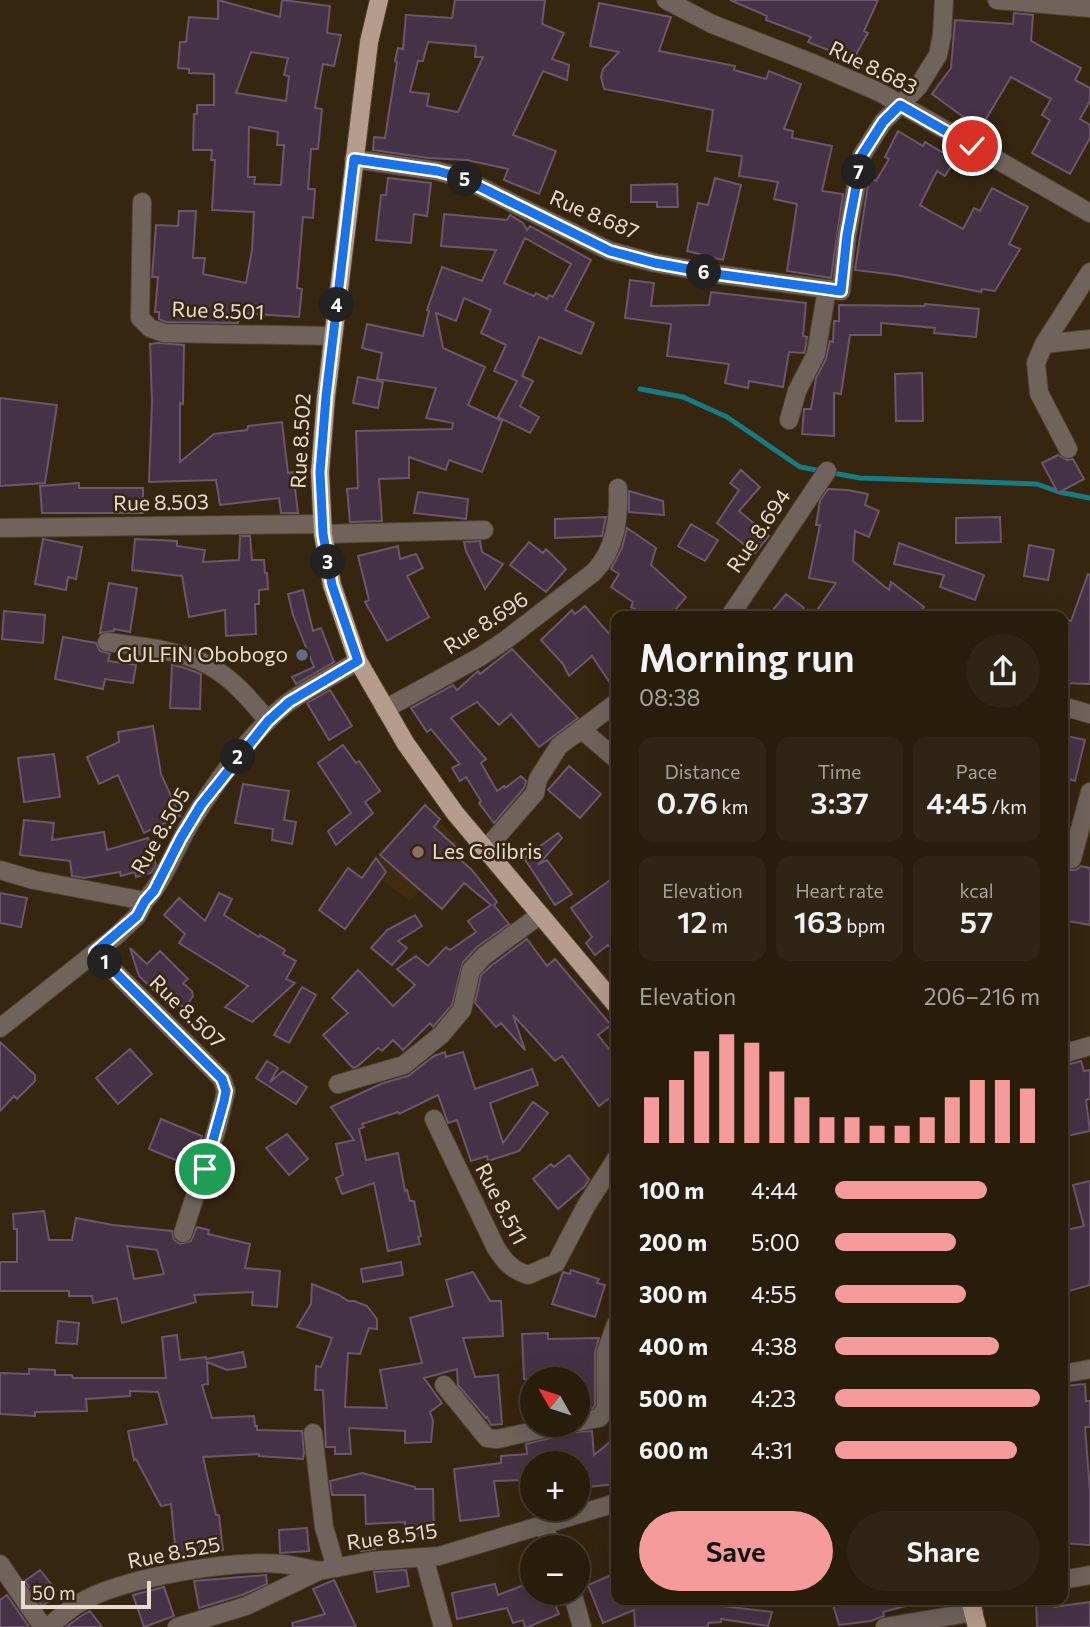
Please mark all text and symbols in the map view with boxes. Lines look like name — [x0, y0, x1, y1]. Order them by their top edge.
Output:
street label: Rue 8.683 — [825, 35, 922, 99]
pin — [942, 116, 1002, 176]
icon: check — [953, 127, 991, 165]
pin: 7 — [842, 154, 876, 190]
text: 7 — [853, 160, 864, 183]
pin: 5 — [448, 162, 482, 196]
text: 5 — [459, 167, 470, 190]
street label: Rue 8.687 — [546, 184, 643, 244]
pin: 6 — [686, 254, 722, 290]
text: 6 — [698, 260, 709, 283]
pin: 4 — [320, 288, 354, 322]
text: 4 — [331, 293, 342, 316]
street label: Rue 8.501 — [171, 295, 265, 324]
street label: Rue 8.502 — [285, 393, 314, 489]
street label: Rue 8.694 — [721, 483, 795, 577]
street label: Rue 8.503 — [113, 488, 209, 515]
pin: 3 — [310, 544, 346, 580]
text: 3 — [322, 550, 333, 573]
street label: Rue 8.696 — [438, 585, 532, 658]
text: Morning run — [639, 633, 855, 680]
button: share — [966, 634, 1040, 708]
place label: GULFIN Obobogo — [117, 641, 288, 666]
marker: GULFIN Obobogo — [294, 647, 310, 663]
text: 08:38 — [639, 683, 700, 711]
pin: 2 — [220, 740, 256, 774]
text: 2 — [232, 745, 243, 768]
text: Distance — [665, 760, 740, 783]
text: Time — [818, 760, 861, 783]
text: Pace — [956, 760, 997, 783]
street label: Rue 8.505 — [125, 782, 195, 878]
text: 0.76 — [657, 783, 718, 820]
text: 3:37 — [810, 783, 869, 820]
text: 4:45 — [926, 783, 988, 820]
text: km — [718, 795, 748, 818]
text: /km — [988, 795, 1027, 818]
place label: Les Colibris — [432, 838, 542, 863]
marker: Les Colibris — [410, 844, 426, 860]
text: Elevation — [662, 879, 743, 902]
text: Heart rate — [795, 879, 884, 902]
text: kcal — [959, 879, 994, 902]
text: 12 — [677, 902, 708, 939]
text: 163 — [794, 902, 843, 939]
text: 57 — [960, 902, 993, 939]
text: m — [708, 914, 728, 937]
text: bpm — [843, 914, 885, 937]
pin: 1 — [88, 944, 122, 979]
text: 1 — [100, 950, 109, 973]
street label: Rue 8.507 — [145, 969, 231, 1053]
text: Elevation — [639, 982, 736, 1010]
text: 206–216 m — [924, 982, 1040, 1010]
pin — [175, 1139, 235, 1199]
icon: arrive — [186, 1150, 224, 1188]
street label: Rue 8.511 — [471, 1158, 533, 1248]
text: 100 m — [639, 1176, 704, 1204]
text: 4:44 — [751, 1176, 798, 1204]
text: 200 m — [639, 1228, 707, 1256]
text: 5:00 — [751, 1228, 800, 1256]
text: 300 m — [639, 1280, 707, 1308]
text: 4:55 — [751, 1280, 797, 1308]
text: 400 m — [639, 1332, 708, 1360]
text: 4:38 — [751, 1332, 797, 1360]
north arrow — [520, 1367, 590, 1437]
map controls — [520, 1367, 590, 1605]
text: 500 m — [639, 1384, 707, 1412]
text: 4:23 — [751, 1384, 796, 1412]
text: 600 m — [639, 1436, 708, 1464]
text: 4:31 — [751, 1436, 793, 1464]
button: + — [520, 1451, 590, 1521]
button: Save — [639, 1511, 833, 1591]
button: Share — [847, 1511, 1040, 1591]
street label: Rue 8.515 — [345, 1517, 439, 1554]
street label: Rue 8.525 — [125, 1530, 222, 1573]
button: − — [520, 1535, 590, 1605]
scale bar — [21, 1578, 150, 1610]
text: 50 m — [32, 1581, 76, 1604]

